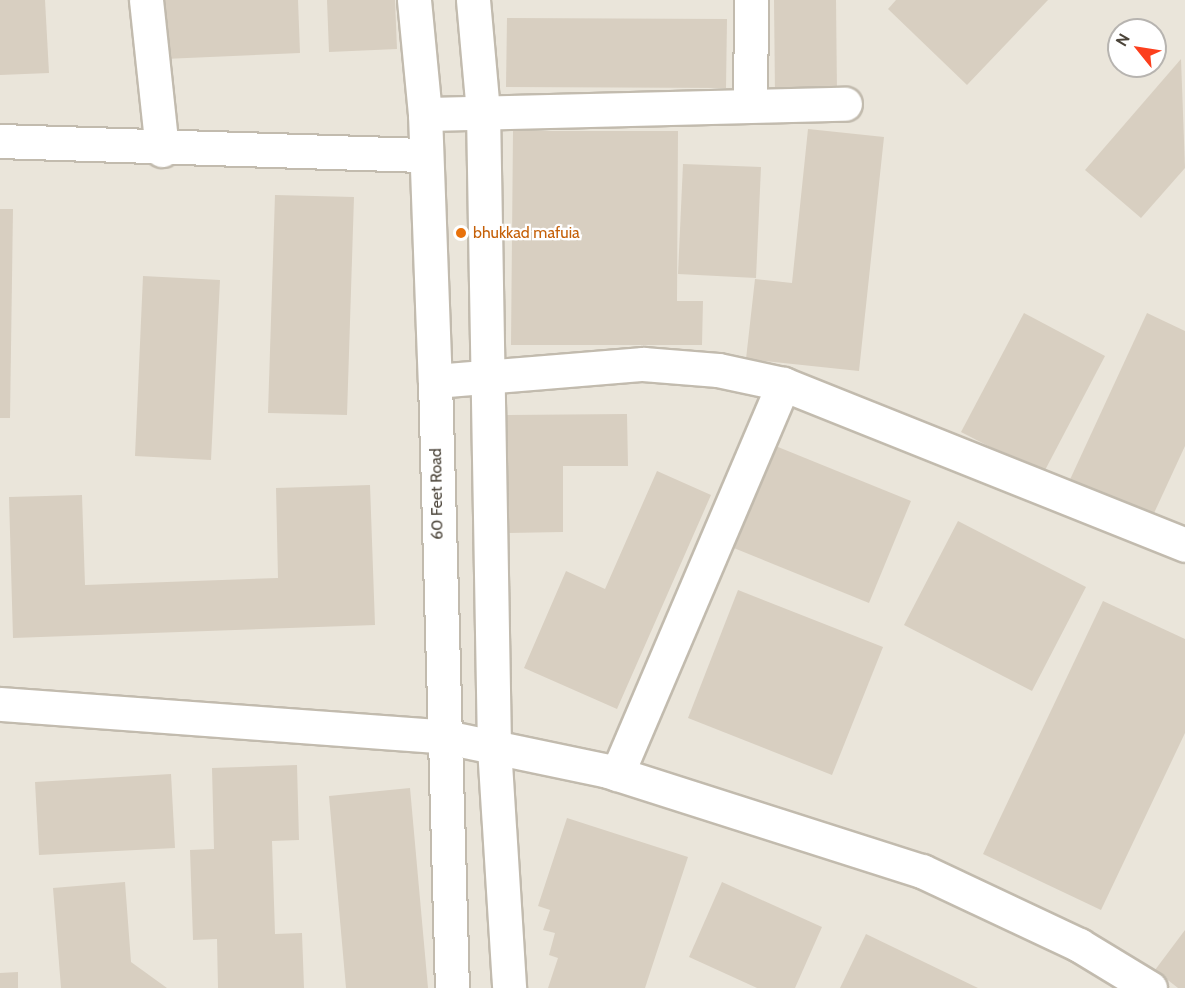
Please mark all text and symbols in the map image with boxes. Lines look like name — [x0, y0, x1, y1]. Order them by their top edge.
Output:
north arrow — [1107, 18, 1167, 78]
text: N — [1112, 30, 1134, 49]
place label: bhukkad mafuia — [473, 223, 580, 243]
marker: bhukkad mafuia — [454, 226, 468, 240]
street label: 60 Feet Road — [427, 448, 447, 540]

